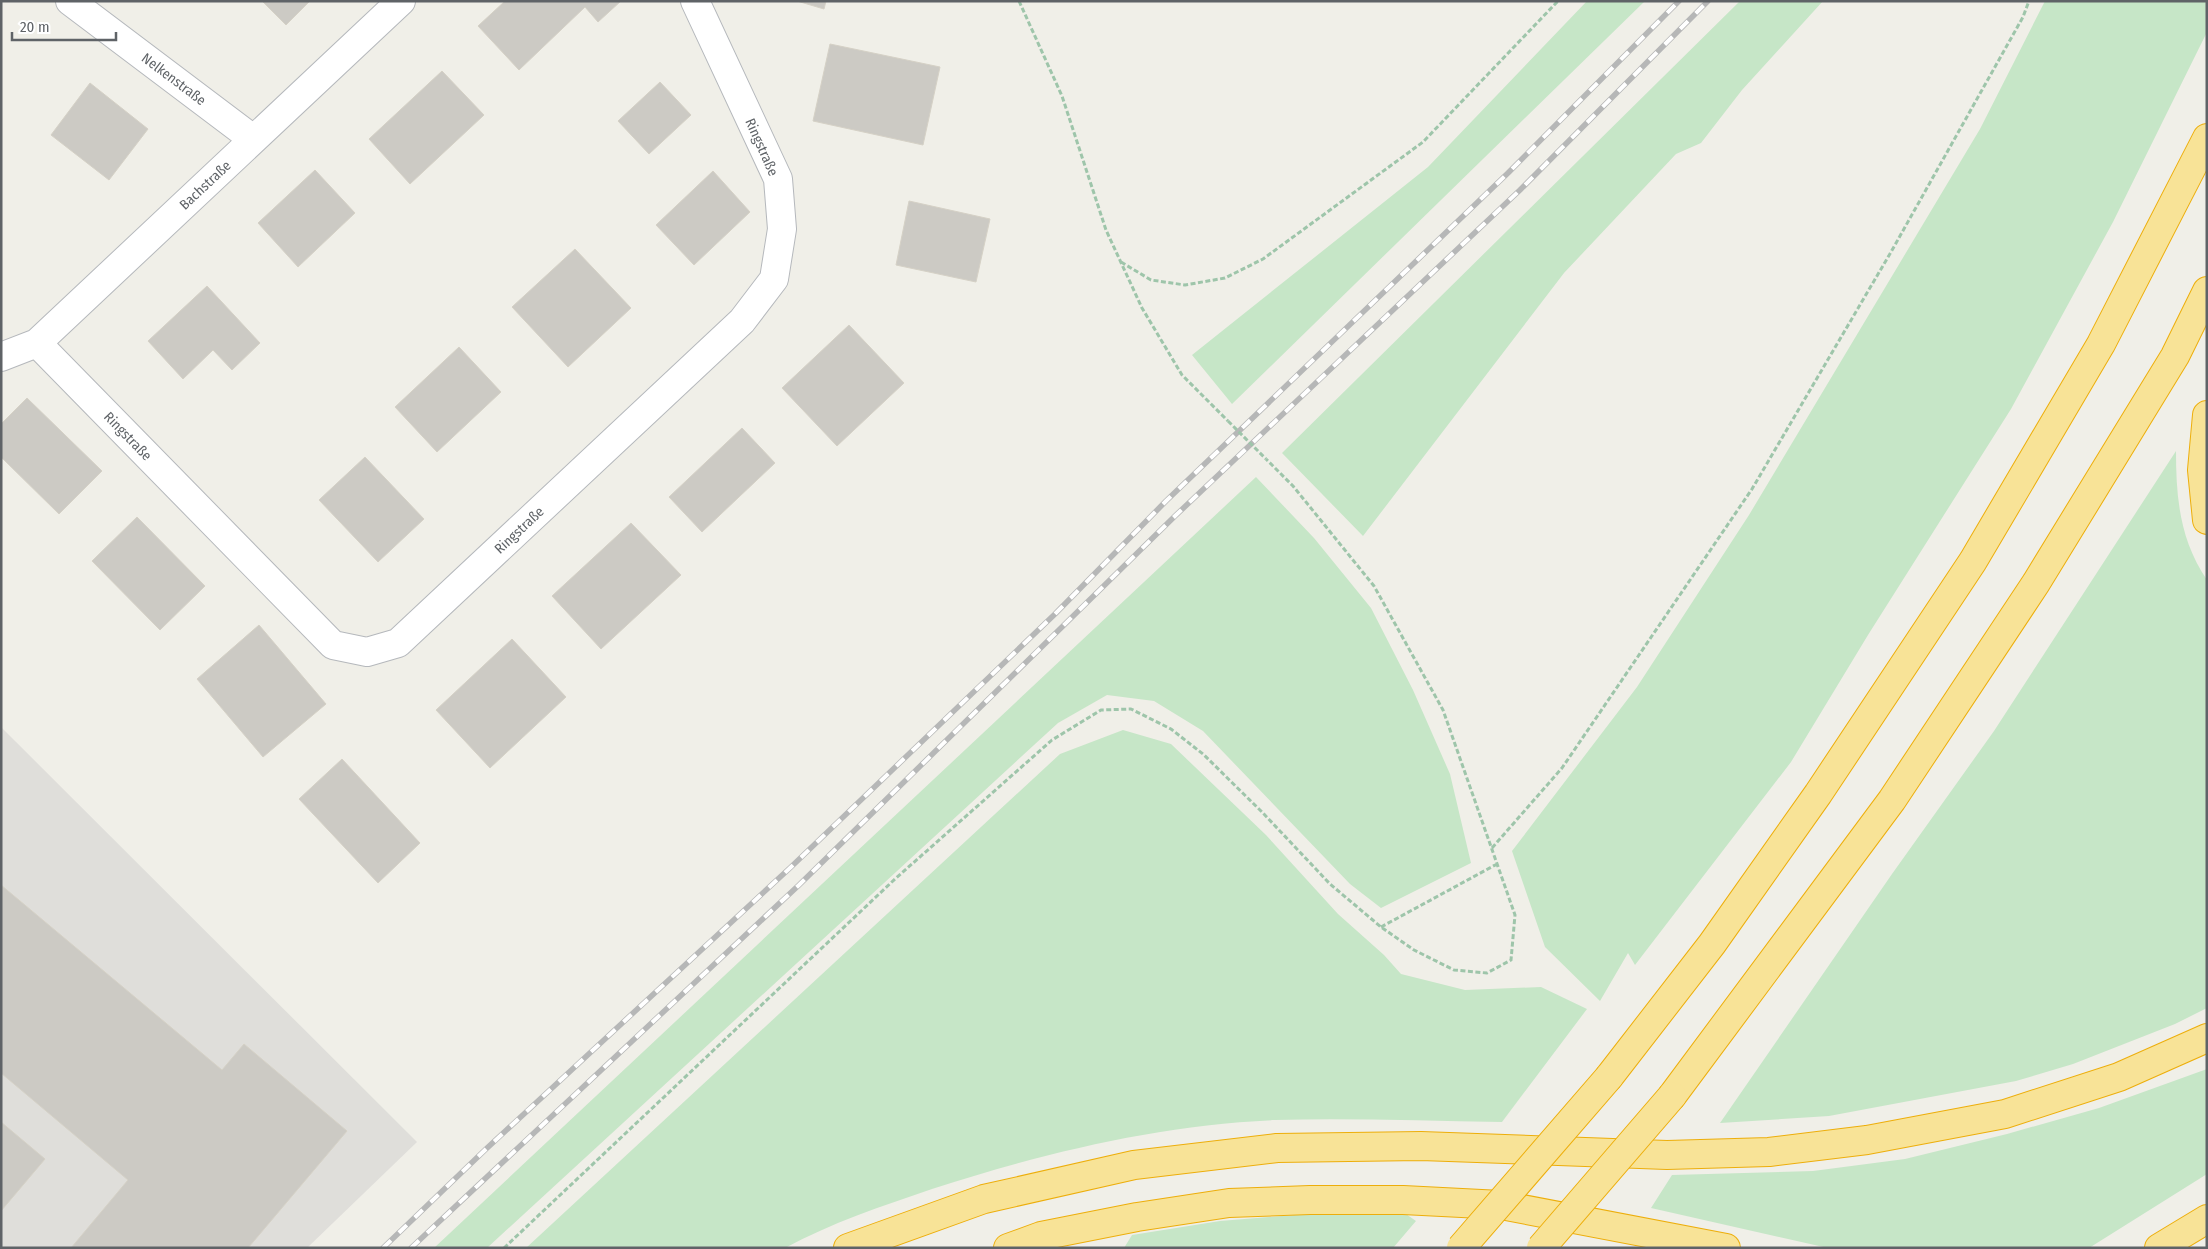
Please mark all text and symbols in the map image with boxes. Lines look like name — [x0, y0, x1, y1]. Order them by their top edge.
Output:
scale bar — [12, 10, 116, 42]
text: 20 m — [20, 18, 50, 36]
street label: Nelkenstraße — [138, 50, 209, 109]
street label: Ringstraße — [741, 116, 782, 179]
street label: Bachstraße — [176, 157, 235, 213]
street label: Ringstraße — [100, 408, 155, 464]
street label: Ringstraße — [491, 503, 548, 557]

